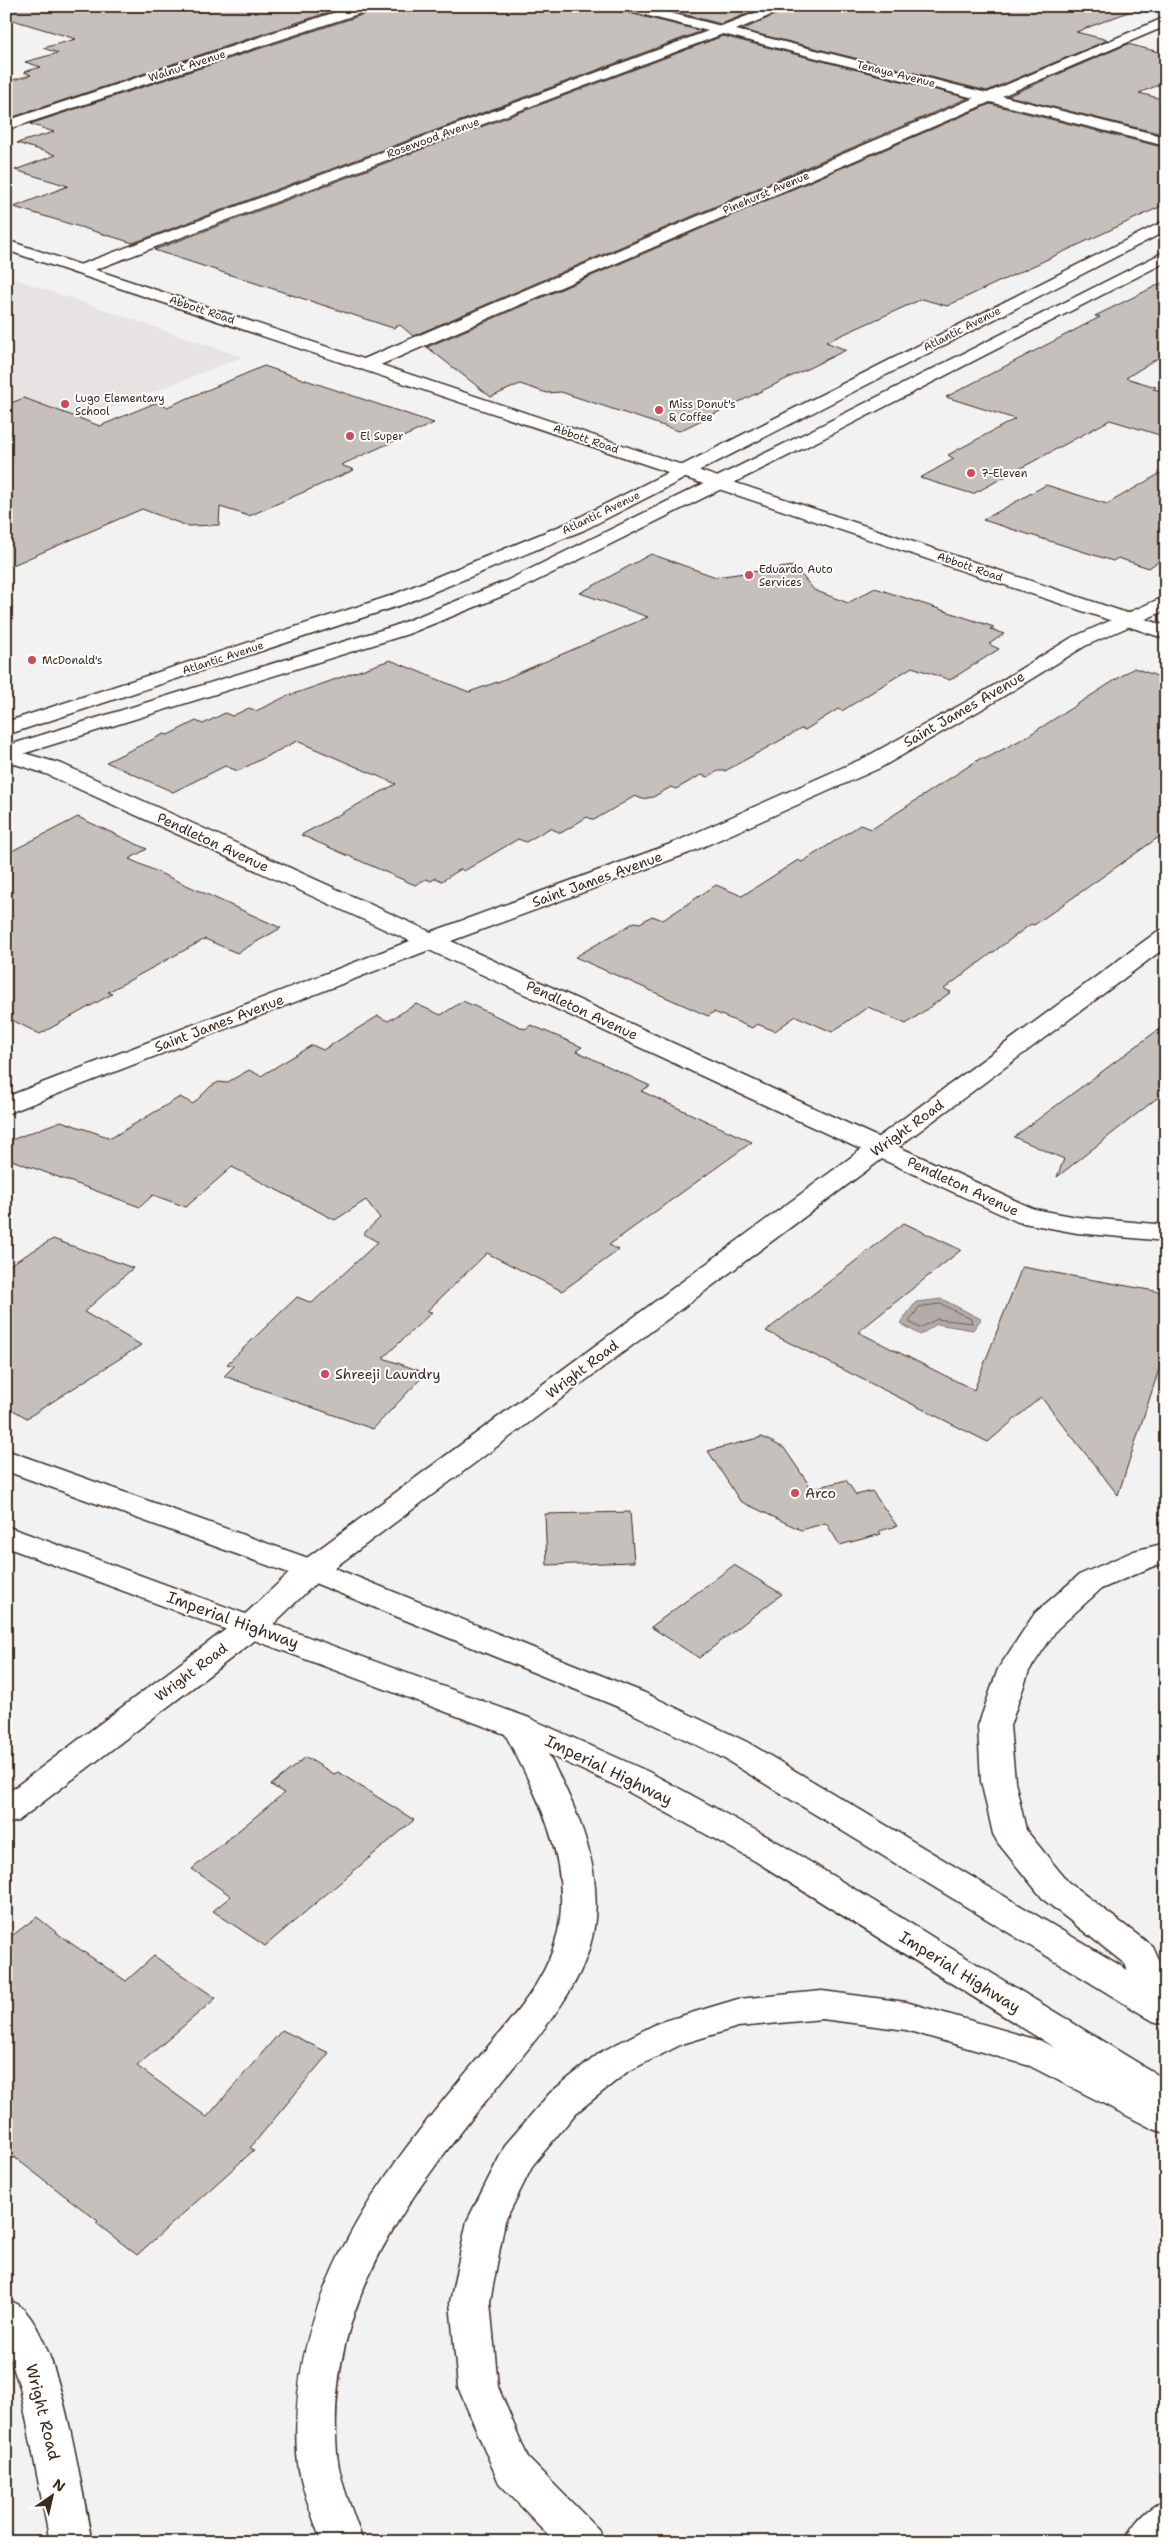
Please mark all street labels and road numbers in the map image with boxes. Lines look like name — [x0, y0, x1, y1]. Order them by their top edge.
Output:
street label: Walnut Avenue — [146, 46, 228, 86]
street label: Tenaya Avenue — [855, 57, 937, 91]
street label: Rosewood Avenue — [385, 114, 481, 162]
street label: Pinehurst Avenue — [721, 168, 811, 218]
street label: Abbott Road — [167, 292, 237, 328]
street label: Atlantic Avenue — [921, 303, 1003, 355]
street label: Abbott Road — [551, 421, 621, 457]
street label: Atlantic Avenue — [560, 488, 642, 538]
street label: Abbott Road — [935, 549, 1005, 585]
street label: Atlantic Avenue — [180, 638, 266, 678]
street label: Saint James Avenue — [900, 667, 1028, 751]
street label: Pendleton Avenue — [154, 808, 272, 876]
street label: Saint James Avenue — [529, 847, 665, 911]
street label: Pendleton Avenue — [523, 976, 641, 1044]
street label: Saint James Avenue — [152, 990, 286, 1056]
street label: Wright Road — [867, 1095, 947, 1161]
street label: Pendleton Avenue — [904, 1152, 1022, 1220]
street label: Wright Road — [542, 1336, 622, 1402]
street label: Imperial Highway — [164, 1586, 302, 1654]
street label: Wright Road — [151, 1639, 231, 1705]
street label: Imperial Highway — [542, 1730, 676, 1810]
street label: Imperial Highway — [895, 1926, 1025, 2018]
street label: Wright Road — [21, 2362, 65, 2462]

